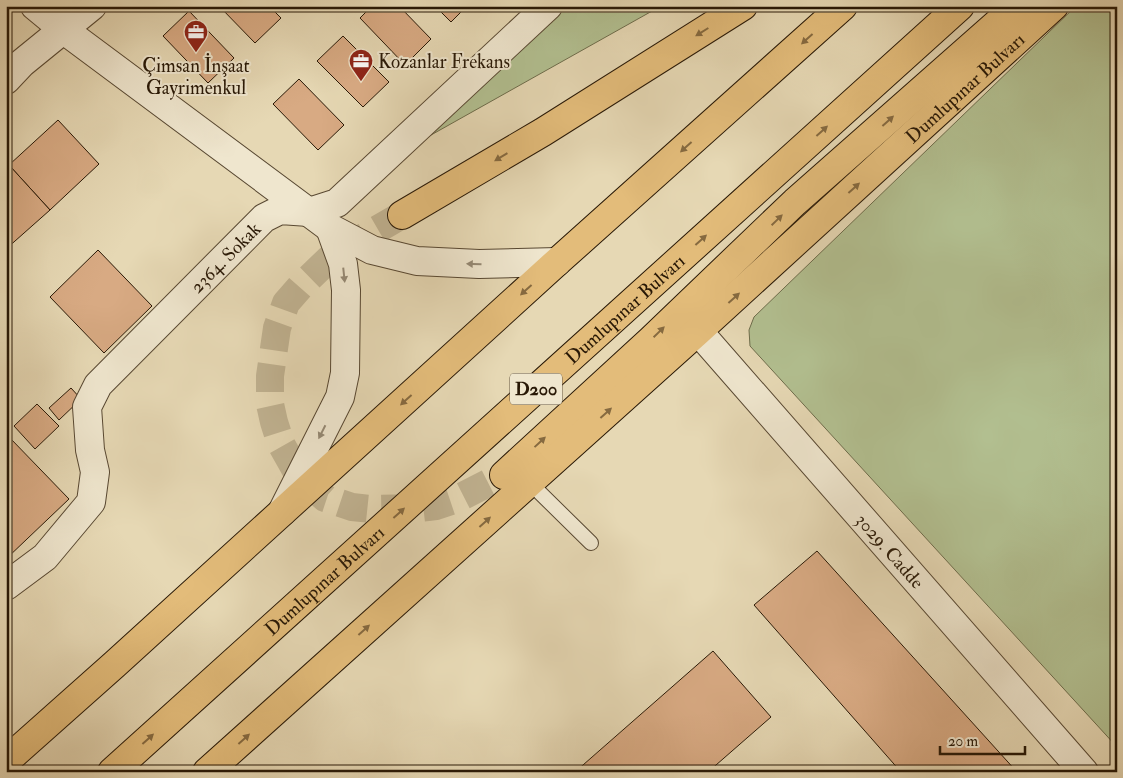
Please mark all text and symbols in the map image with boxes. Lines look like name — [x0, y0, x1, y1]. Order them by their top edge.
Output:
office icon: Çimsan İnşaat Gayrimenkul — [183, 19, 209, 53]
one-way arrow — [695, 28, 708, 37]
street label: Dumlupınar Bulvarı — [901, 28, 1030, 149]
one-way arrow — [801, 33, 813, 44]
office icon: Kozanlar Frekans — [348, 48, 374, 82]
place label: Kozanlar Frekans — [378, 50, 510, 74]
place label: Çimsan İnşaat Gayrimenkul — [142, 53, 250, 100]
one-way arrow — [881, 115, 894, 126]
one-way arrow — [815, 125, 827, 137]
one-way arrow — [680, 141, 692, 153]
one-way arrow — [495, 152, 508, 161]
one-way arrow — [847, 182, 859, 194]
one-way arrow — [771, 214, 783, 226]
street label: 2364. Sokak — [185, 217, 266, 298]
one-way arrow — [695, 234, 707, 246]
street label: Dumlupınar Bulvarı — [561, 249, 690, 370]
one-way arrow — [466, 259, 482, 267]
one-way arrow — [340, 267, 348, 283]
one-way arrow — [519, 285, 532, 296]
one-way arrow — [727, 292, 739, 304]
one-way arrow — [653, 326, 665, 338]
road number: D200 — [510, 374, 562, 404]
one-way arrow — [400, 394, 412, 406]
one-way arrow — [599, 407, 611, 419]
one-way arrow — [318, 425, 326, 439]
one-way arrow — [533, 436, 545, 448]
one-way arrow — [392, 507, 404, 519]
street label: 3029. Cadde — [850, 509, 929, 594]
one-way arrow — [479, 516, 491, 528]
street label: Dumlupınar Bulvarı — [260, 521, 390, 641]
one-way arrow — [358, 625, 371, 636]
scale bar — [940, 723, 1026, 755]
text: 20 m — [948, 732, 978, 751]
one-way arrow — [141, 733, 153, 745]
one-way arrow — [237, 733, 249, 745]

